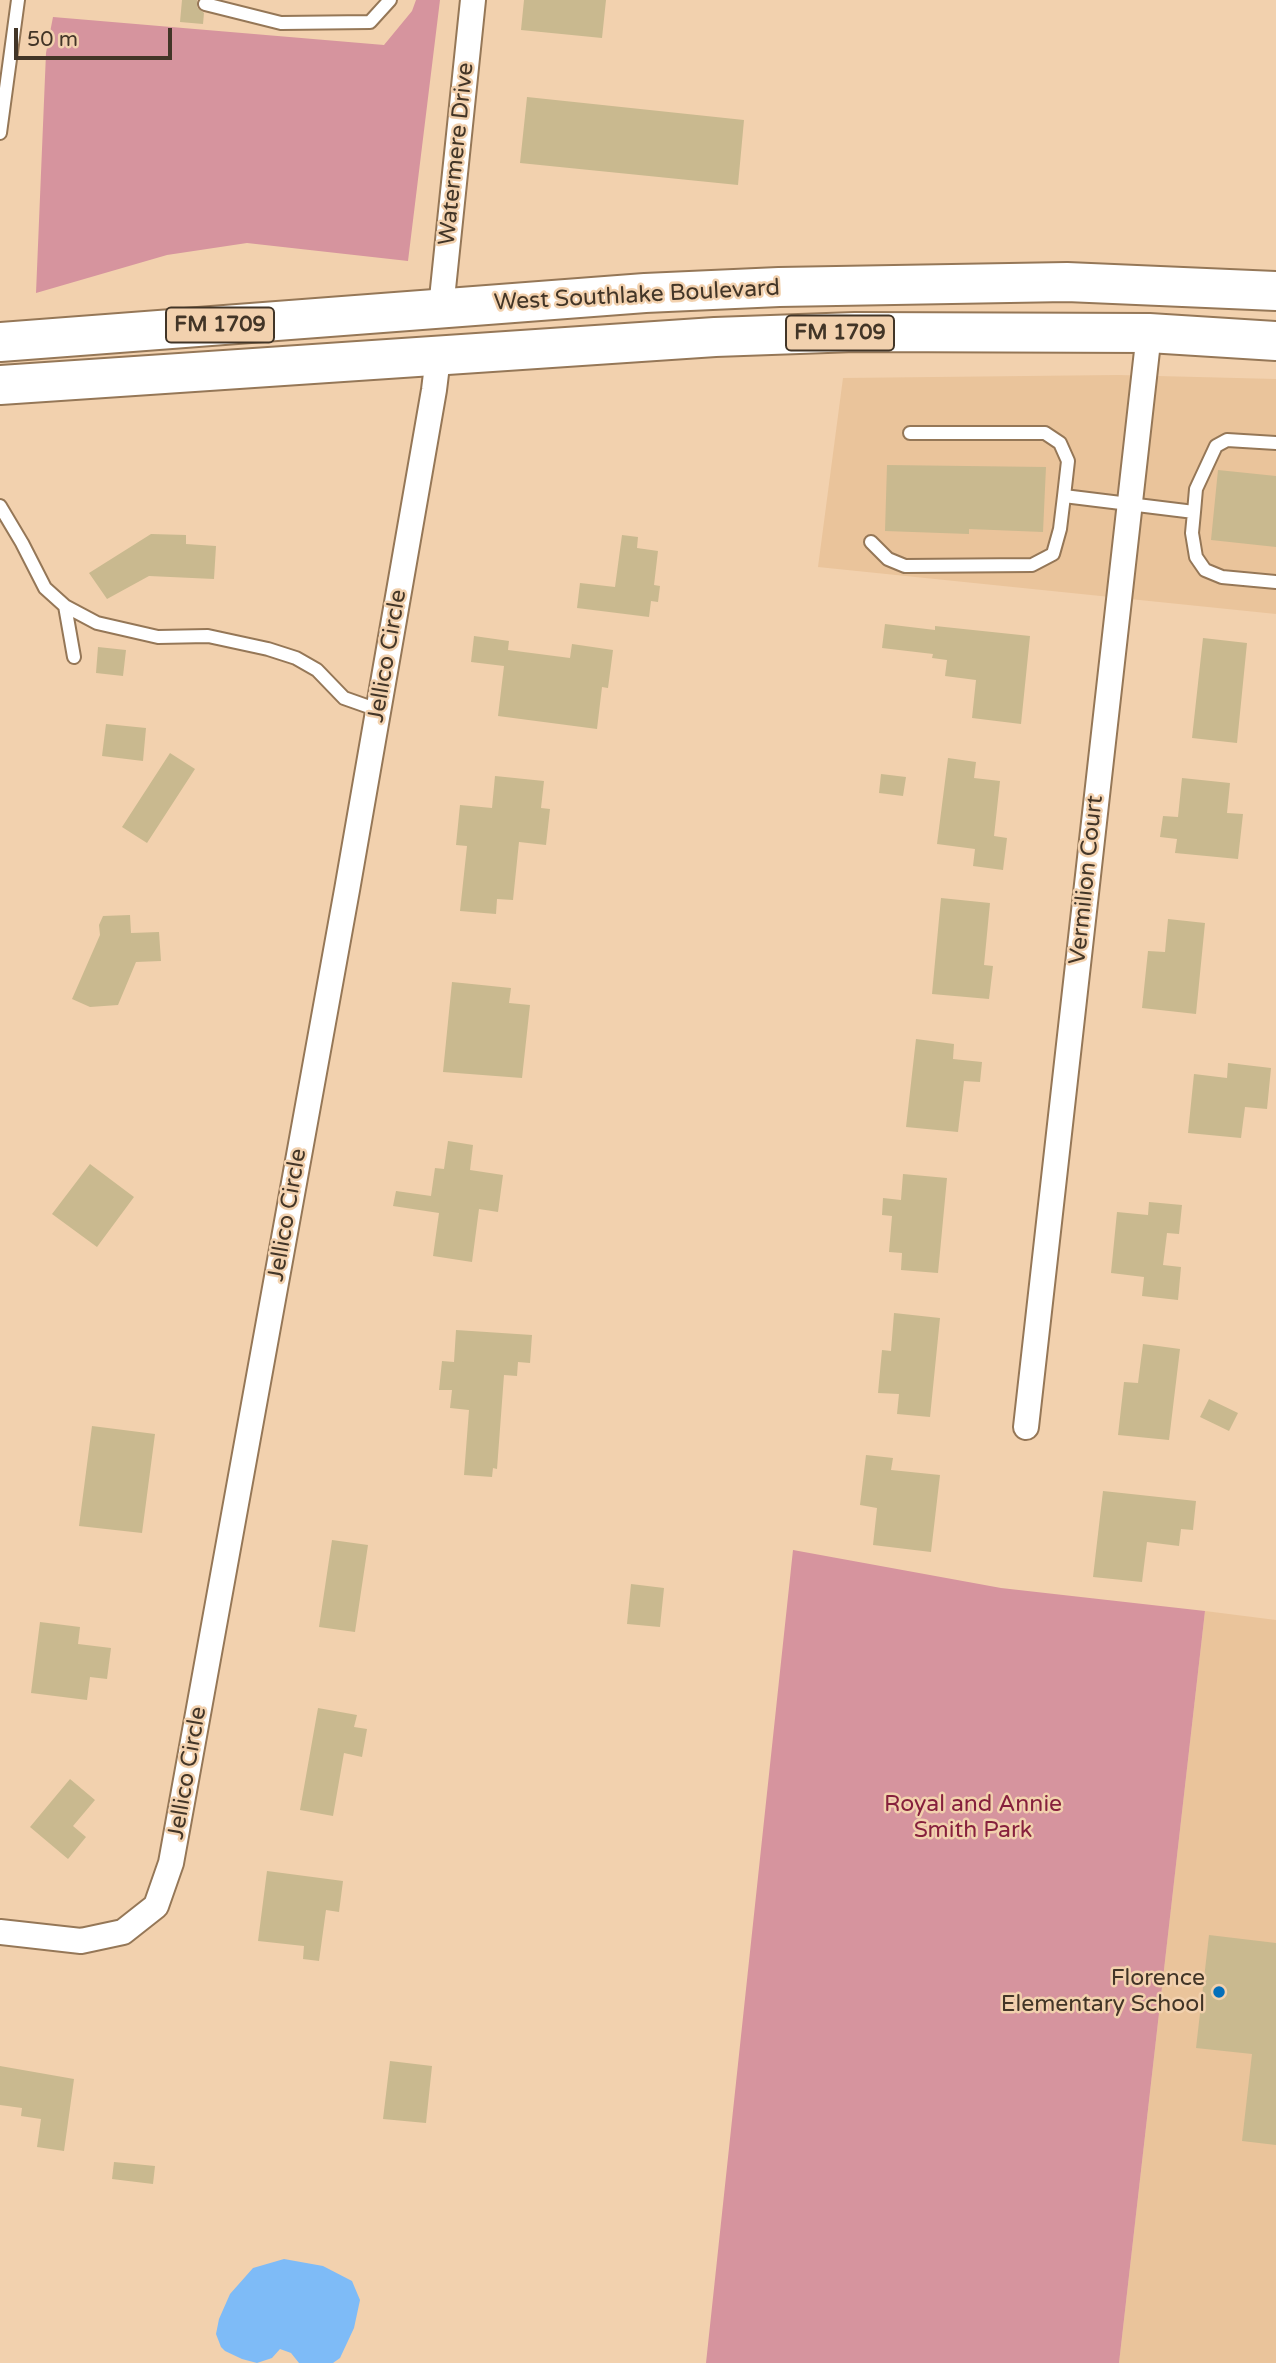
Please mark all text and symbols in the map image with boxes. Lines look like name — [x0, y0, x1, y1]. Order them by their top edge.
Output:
scale bar — [18, 14, 175, 58]
text: 50 m — [27, 27, 78, 52]
street label: Watermere Drive — [434, 61, 480, 247]
street label: West Southlake Boulevard — [493, 275, 781, 317]
road number: FM 1709 — [166, 308, 274, 342]
road number: FM 1709 — [786, 316, 894, 350]
street label: Jellico Circle — [363, 588, 413, 724]
street label: Vermilion Court — [1064, 794, 1110, 966]
street label: Jellico Circle — [263, 1147, 313, 1283]
street label: Jellico Circle — [163, 1705, 213, 1841]
park label: Royal and Annie Smith Park — [884, 1791, 1062, 1845]
place label: Florence Elementary School — [1001, 1965, 1205, 2019]
marker: Florence Elementary School — [1211, 1984, 1227, 2000]

